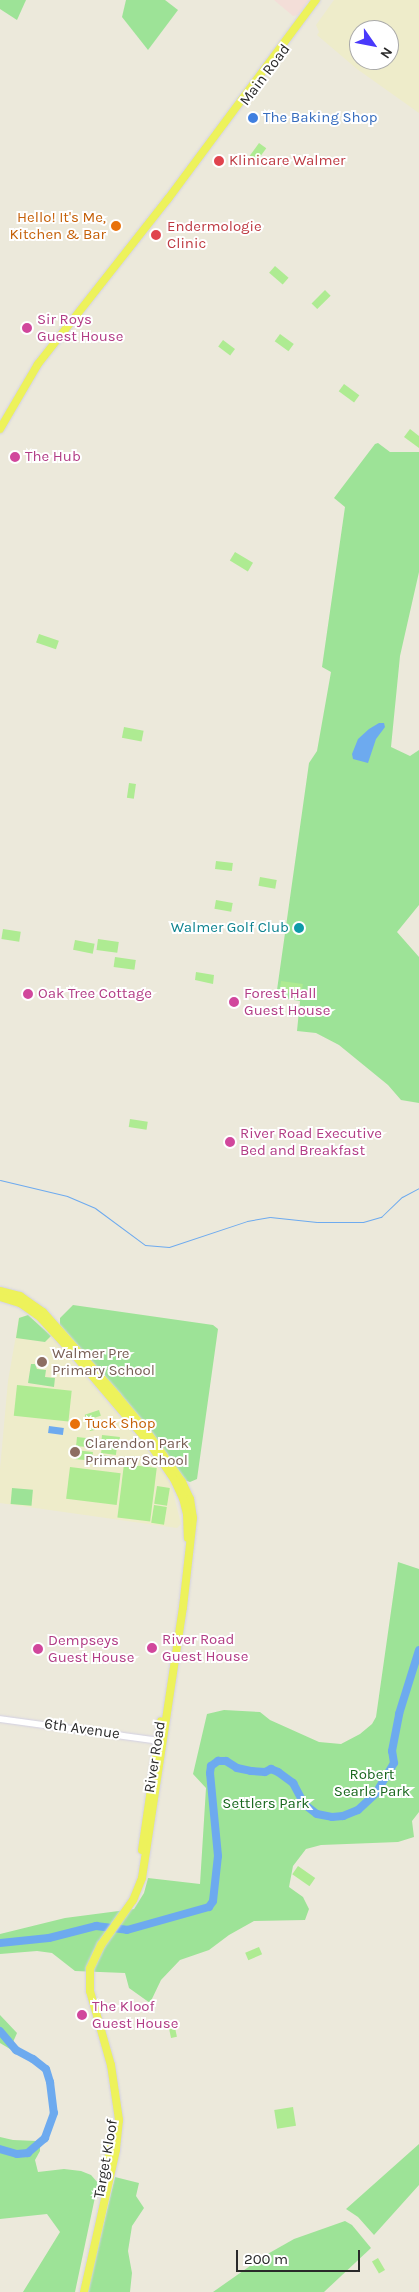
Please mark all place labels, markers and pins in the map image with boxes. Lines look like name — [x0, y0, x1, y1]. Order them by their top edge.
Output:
place label: The Baking Shop — [263, 109, 377, 127]
marker: The Baking Shop — [247, 112, 259, 124]
place label: Klinicare Walmer — [229, 152, 346, 170]
marker: Klinicare Walmer — [213, 155, 225, 167]
place label: Hello! It's Me, Kitchen & Bar — [9, 208, 106, 243]
place label: Endermologie Clinic — [167, 217, 262, 252]
marker: Hello! It's Me, Kitchen & Bar — [110, 220, 122, 232]
marker: Endermologie Clinic — [149, 228, 163, 242]
place label: Sir Roys Guest House — [37, 310, 123, 345]
marker: Sir Roys Guest House — [21, 322, 33, 334]
place label: The Hub — [25, 448, 81, 466]
marker: The Hub — [9, 451, 21, 463]
place label: Walmer Golf Club — [171, 919, 289, 937]
marker: Walmer Golf Club — [293, 922, 305, 934]
place label: Forest Hall Guest House — [244, 984, 330, 1019]
place label: Oak Tree Cottage — [38, 985, 152, 1003]
marker: Oak Tree Cottage — [22, 988, 34, 1000]
marker: Forest Hall Guest House — [228, 996, 240, 1008]
place label: River Road Executive Bed and Breakfast — [240, 1124, 382, 1159]
marker: River Road Executive Bed and Breakfast — [224, 1136, 236, 1148]
place label: Walmer Pre Primary School — [52, 1344, 155, 1379]
marker: Walmer Pre Primary School — [36, 1356, 48, 1368]
place label: Tuck Shop — [85, 1415, 155, 1433]
marker: Tuck Shop — [69, 1418, 81, 1430]
place label: Clarendon Park Primary School — [85, 1434, 189, 1469]
marker: Clarendon Park Primary School — [69, 1446, 81, 1458]
place label: River Road Guest House — [162, 1630, 248, 1665]
place label: Dempseys Guest House — [48, 1631, 134, 1666]
marker: River Road Guest House — [146, 1642, 158, 1654]
marker: Dempseys Guest House — [32, 1643, 44, 1655]
place label: The Kloof Guest House — [92, 1997, 178, 2032]
marker: The Kloof Guest House — [76, 2009, 88, 2021]

